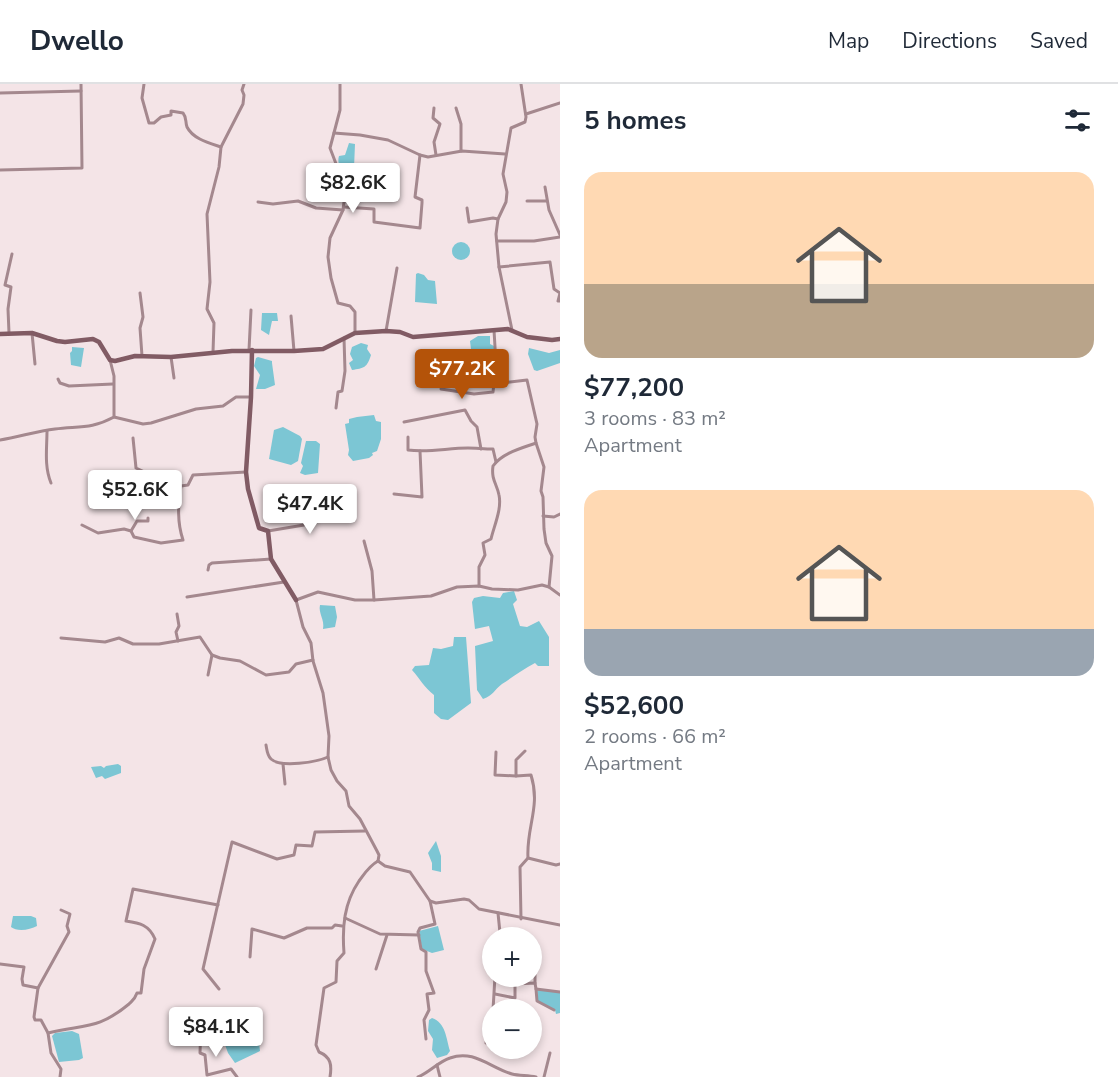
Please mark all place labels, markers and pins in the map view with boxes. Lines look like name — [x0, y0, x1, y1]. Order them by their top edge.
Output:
pin: $82.6K — [304, 163, 402, 214]
pin: $77.2K — [413, 349, 511, 400]
pin: $52.6K — [86, 470, 184, 521]
pin: $47.4K — [261, 484, 359, 535]
pin: $84.1K — [167, 1007, 265, 1058]

